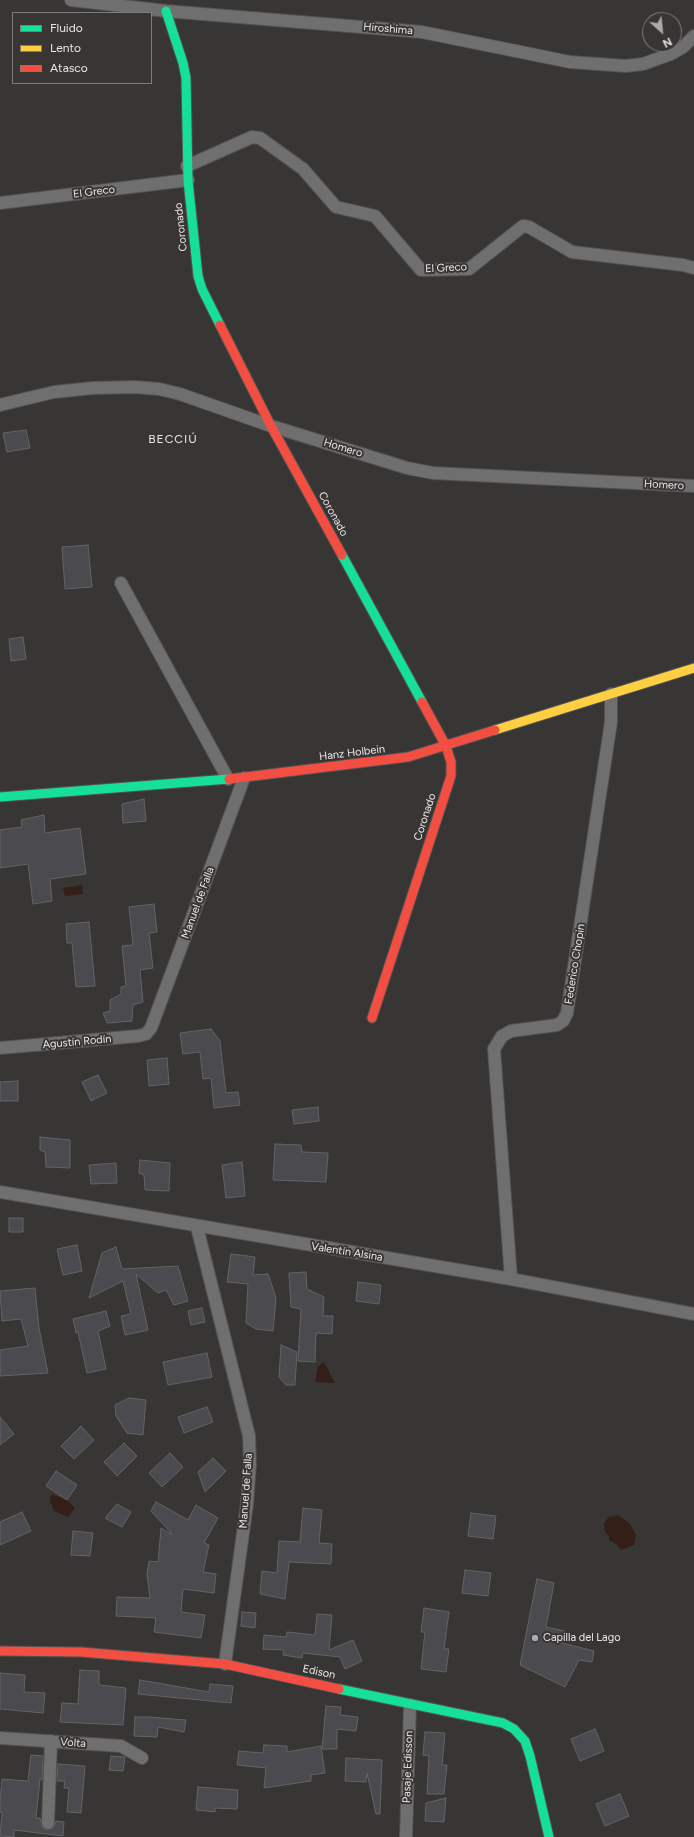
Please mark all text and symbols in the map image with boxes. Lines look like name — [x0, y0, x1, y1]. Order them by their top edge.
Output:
legend — [12, 12, 152, 84]
north arrow — [642, 12, 682, 52]
street label: Hiroshima — [363, 20, 413, 38]
text: Fluido — [50, 21, 83, 35]
text: N — [660, 35, 674, 50]
text: Lento — [50, 41, 81, 55]
text: Atasco — [50, 61, 88, 75]
street label: El Greco — [72, 183, 116, 201]
street label: Coronado — [172, 202, 190, 252]
street label: El Greco — [425, 260, 467, 276]
district label: BECCIÚ — [148, 432, 198, 446]
street label: Homero — [322, 436, 364, 460]
street label: Homero — [644, 477, 684, 493]
street label: Coronado — [315, 489, 351, 539]
street label: Hanz Holbein — [318, 742, 386, 764]
street label: Coronado — [411, 792, 439, 842]
street label: Manuel de Falla — [179, 865, 217, 941]
street label: Federico Chopin — [562, 923, 588, 1005]
street label: Agustín Rodín — [42, 1032, 112, 1052]
street label: Valentín Alsina — [310, 1240, 384, 1264]
street label: Manuel de Falla — [237, 1453, 255, 1529]
place label: Capilla del Lago — [543, 1631, 621, 1645]
marker: Capilla del Lago — [530, 1633, 540, 1643]
street label: Edison — [301, 1662, 337, 1682]
street label: Pasaje Edisson — [400, 1731, 416, 1803]
street label: Volta — [60, 1736, 86, 1750]

